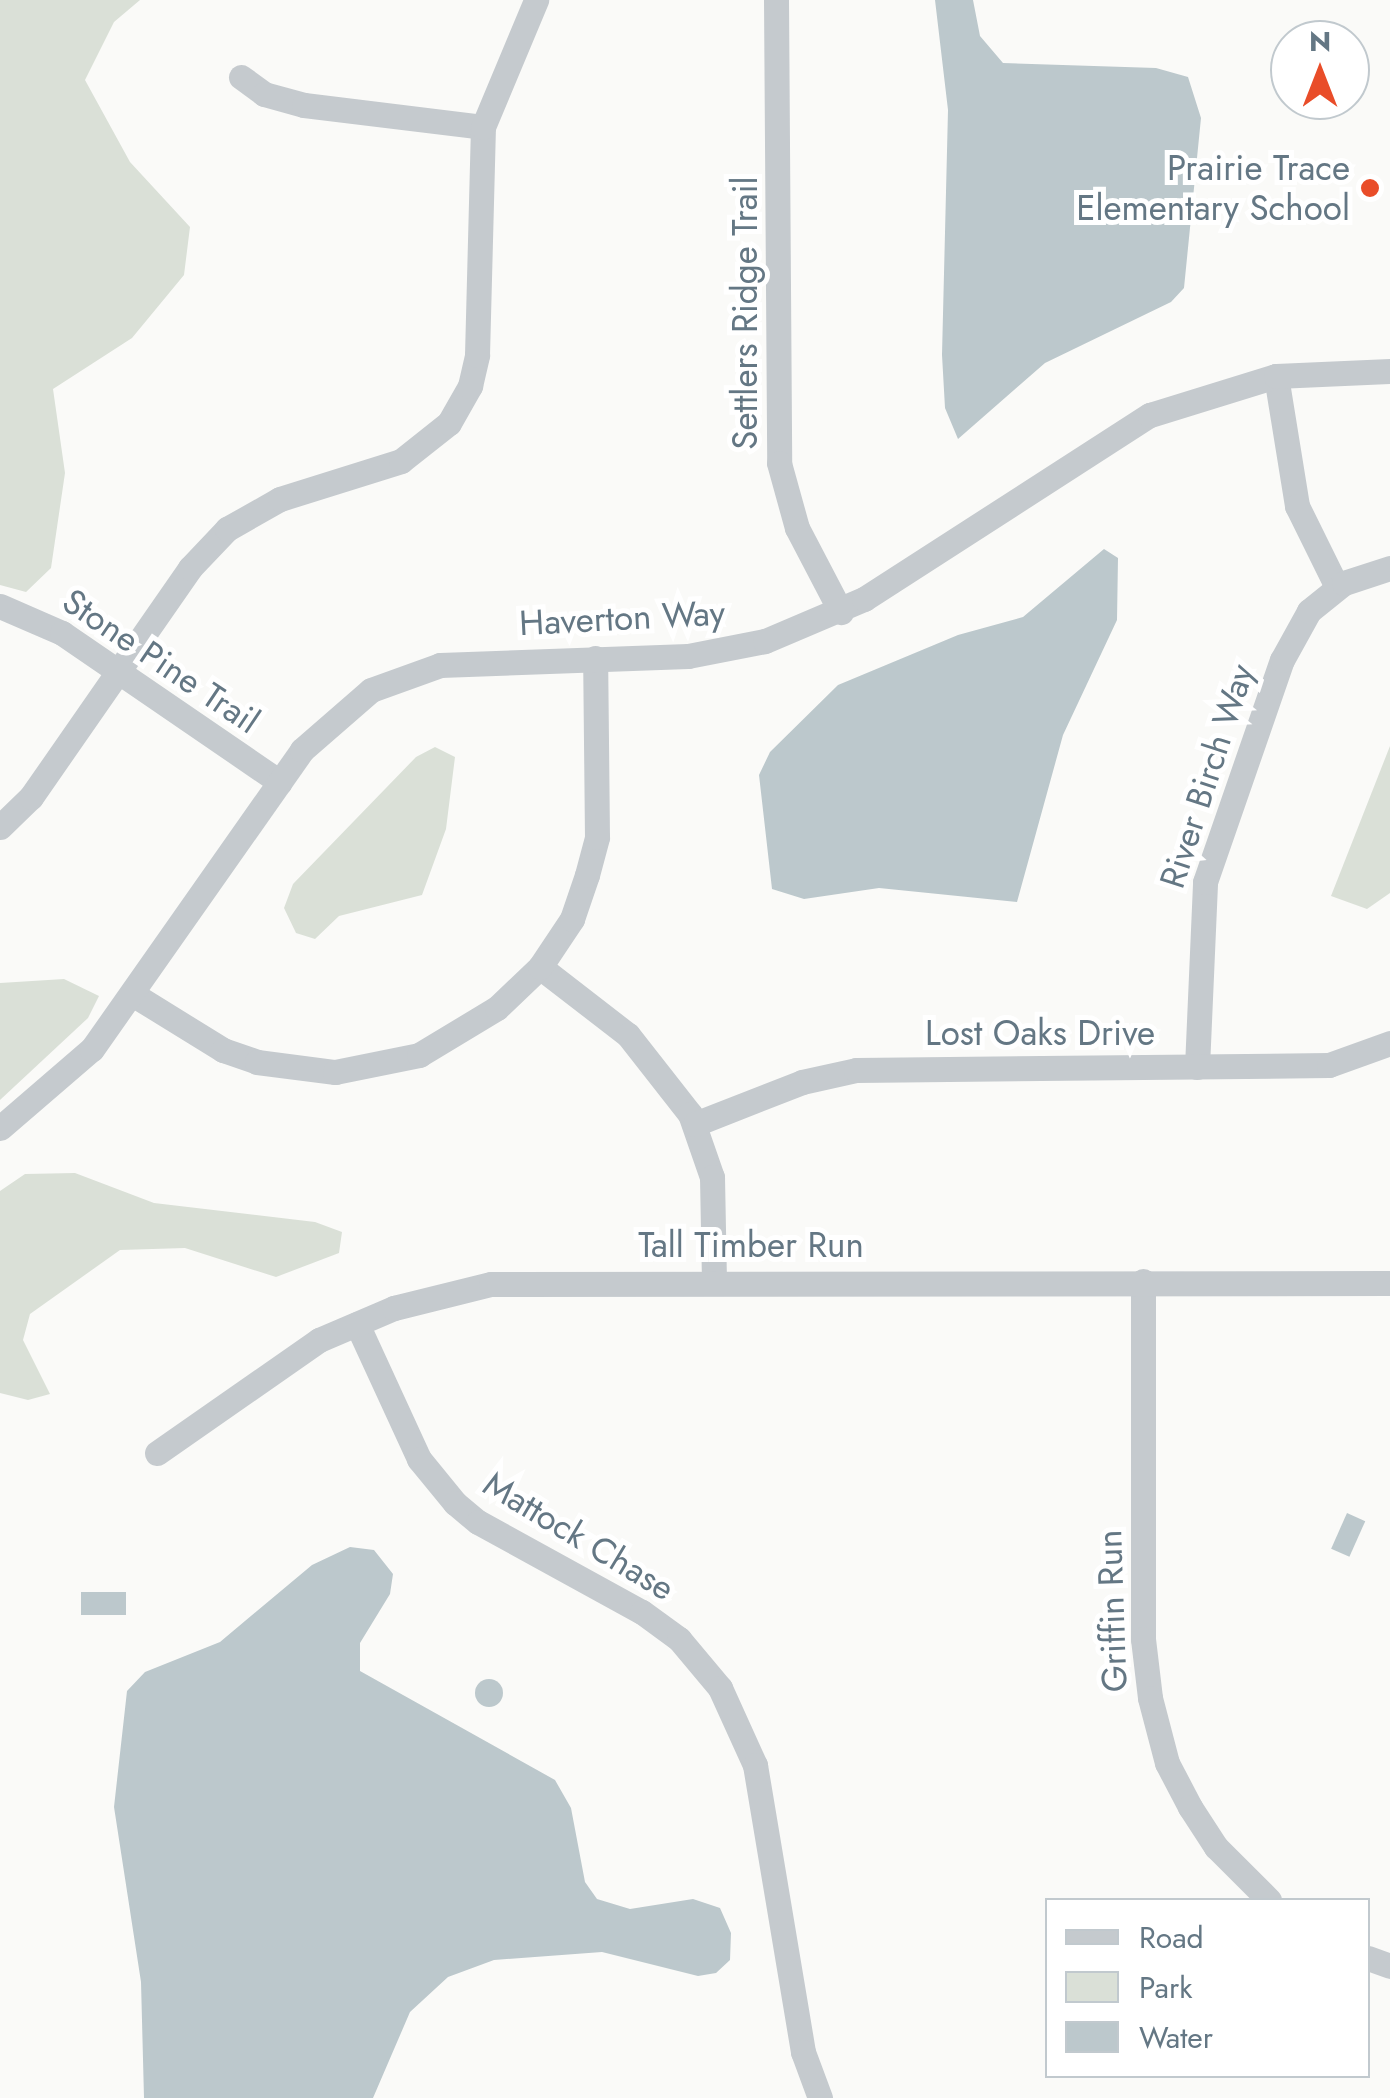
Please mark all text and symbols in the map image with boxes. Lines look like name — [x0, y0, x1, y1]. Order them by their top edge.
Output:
north arrow — [1270, 20, 1370, 120]
text: N — [1309, 21, 1331, 62]
place label: Prairie Trace Elementary School — [1076, 147, 1350, 229]
street label: Settlers Ridge Trail — [724, 176, 766, 450]
marker: Prairie Trace Elementary School — [1359, 177, 1381, 199]
street label: Stone Pine Trail — [55, 580, 267, 742]
street label: Haverton Way — [518, 592, 726, 644]
street label: River Birch Way — [1151, 659, 1263, 893]
street label: Lost Oaks Drive — [925, 1012, 1155, 1054]
street label: Tall Timber Run — [638, 1224, 864, 1266]
street label: Mattock Chase — [476, 1463, 682, 1609]
street label: Griffin Run — [1088, 1529, 1136, 1693]
legend — [1045, 1898, 1370, 2078]
text: Road — [1139, 1916, 1204, 1959]
text: Park — [1139, 1966, 1192, 2009]
text: Water — [1139, 2016, 1213, 2059]

